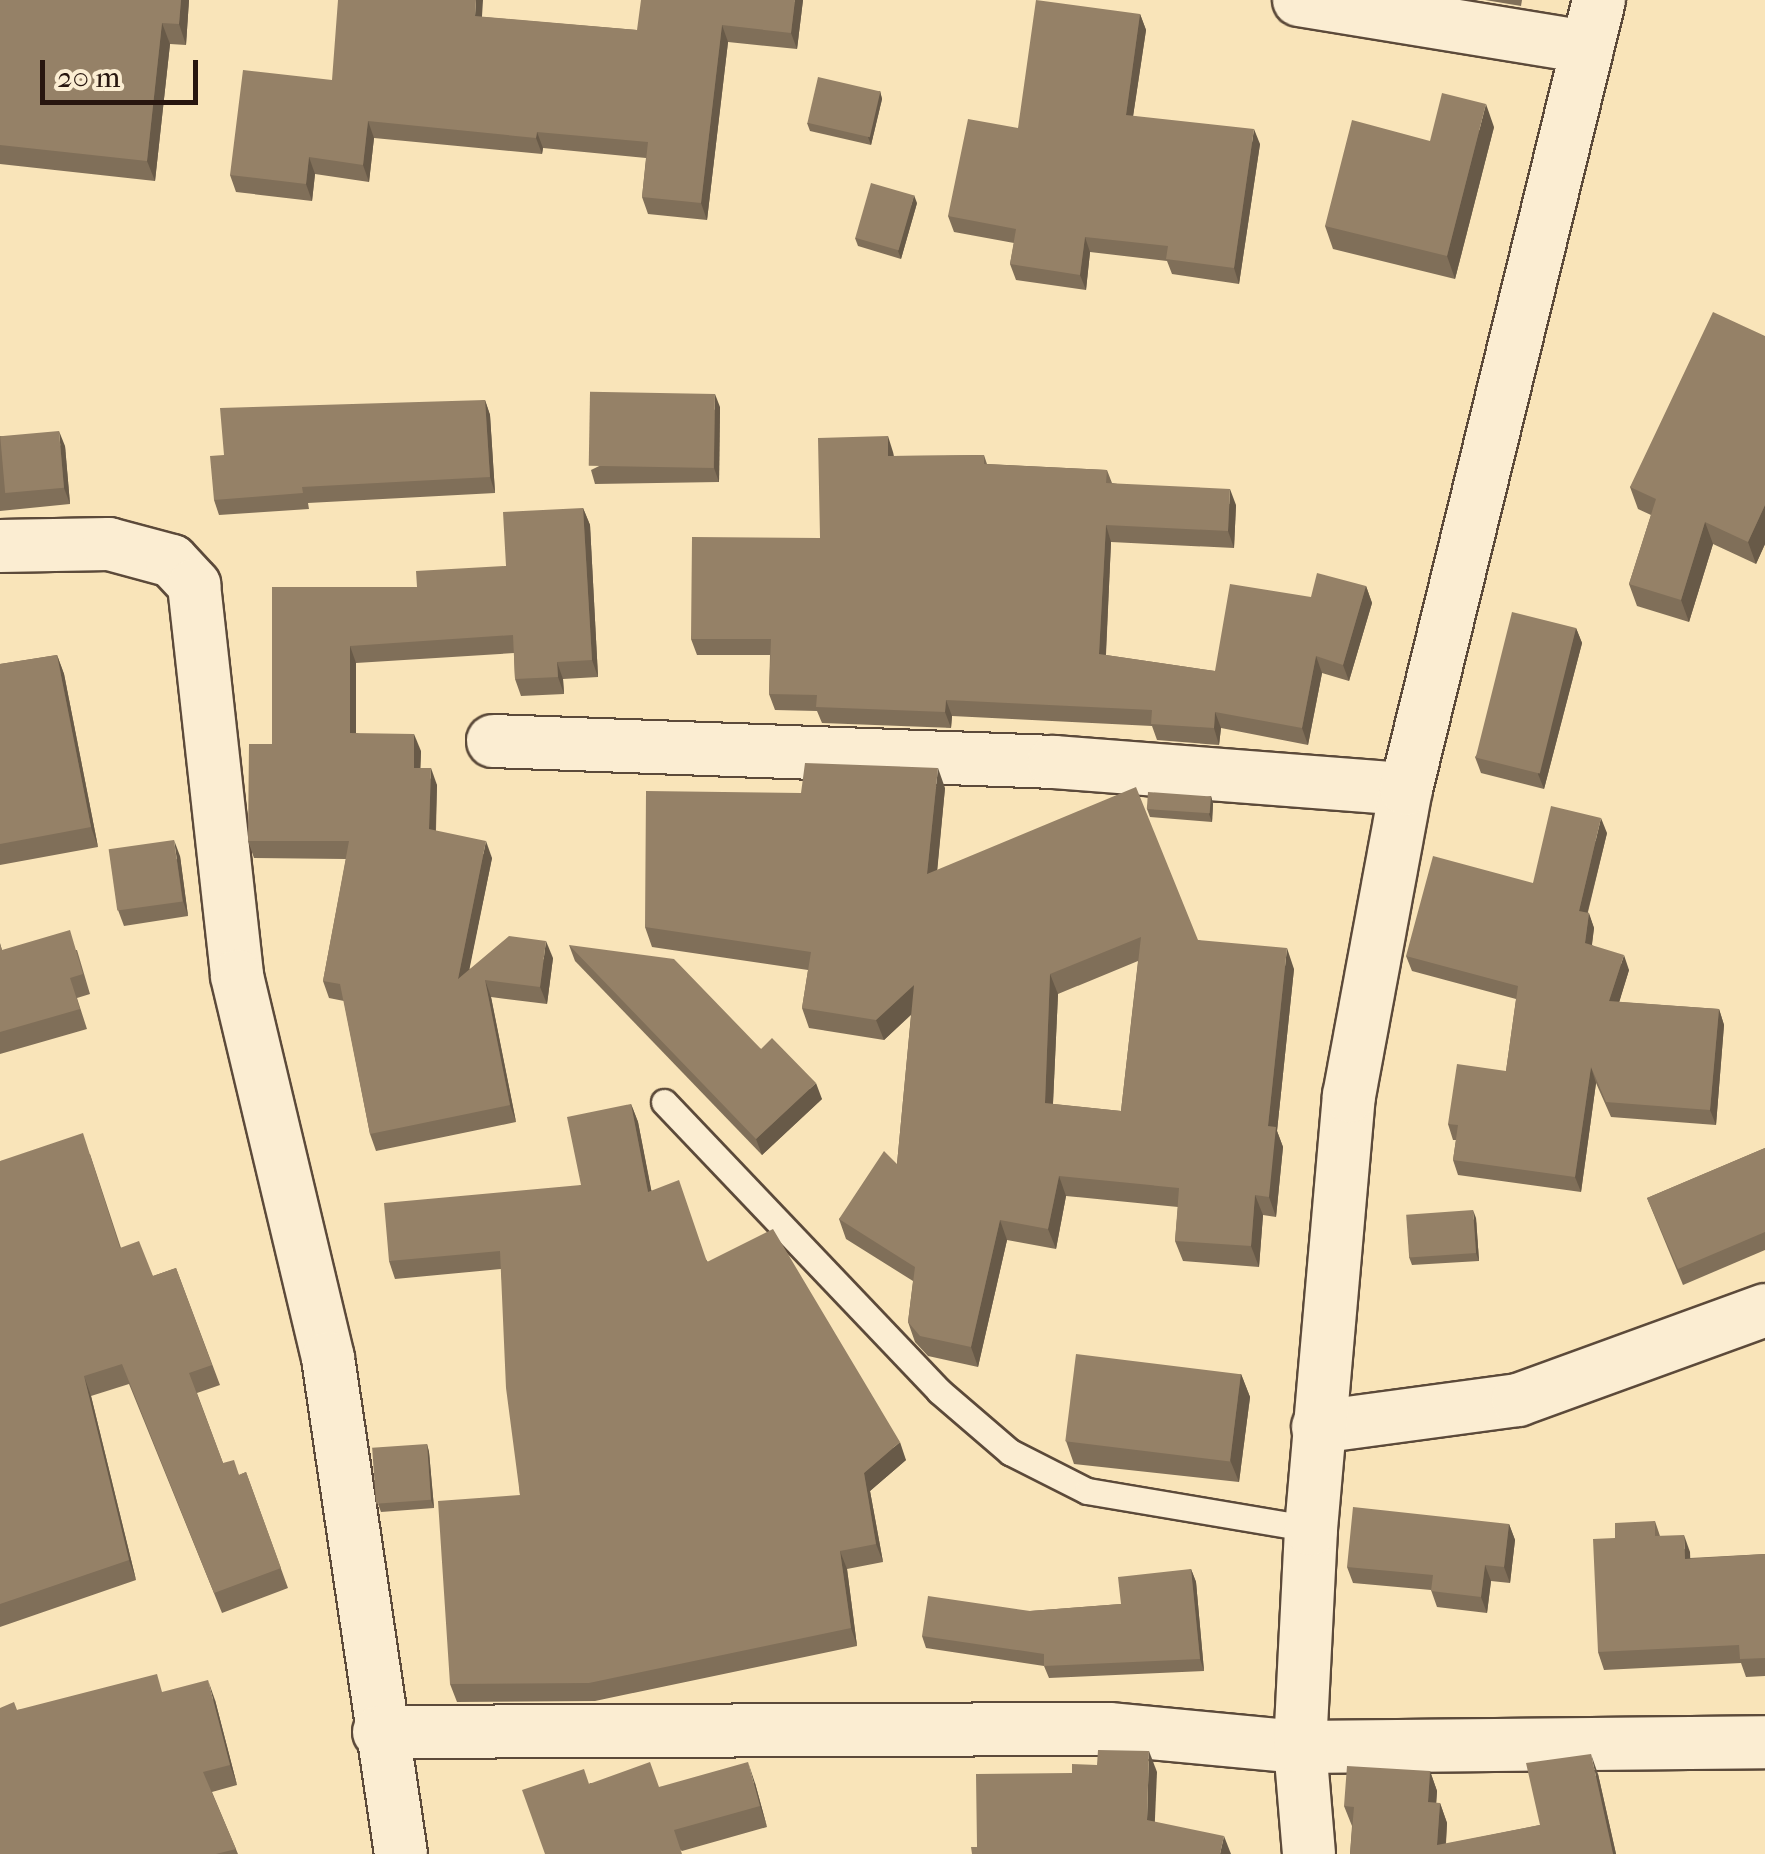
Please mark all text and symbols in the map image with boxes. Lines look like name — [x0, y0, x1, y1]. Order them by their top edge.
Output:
scale bar — [45, 40, 202, 102]
text: 20 m — [57, 60, 120, 95]

